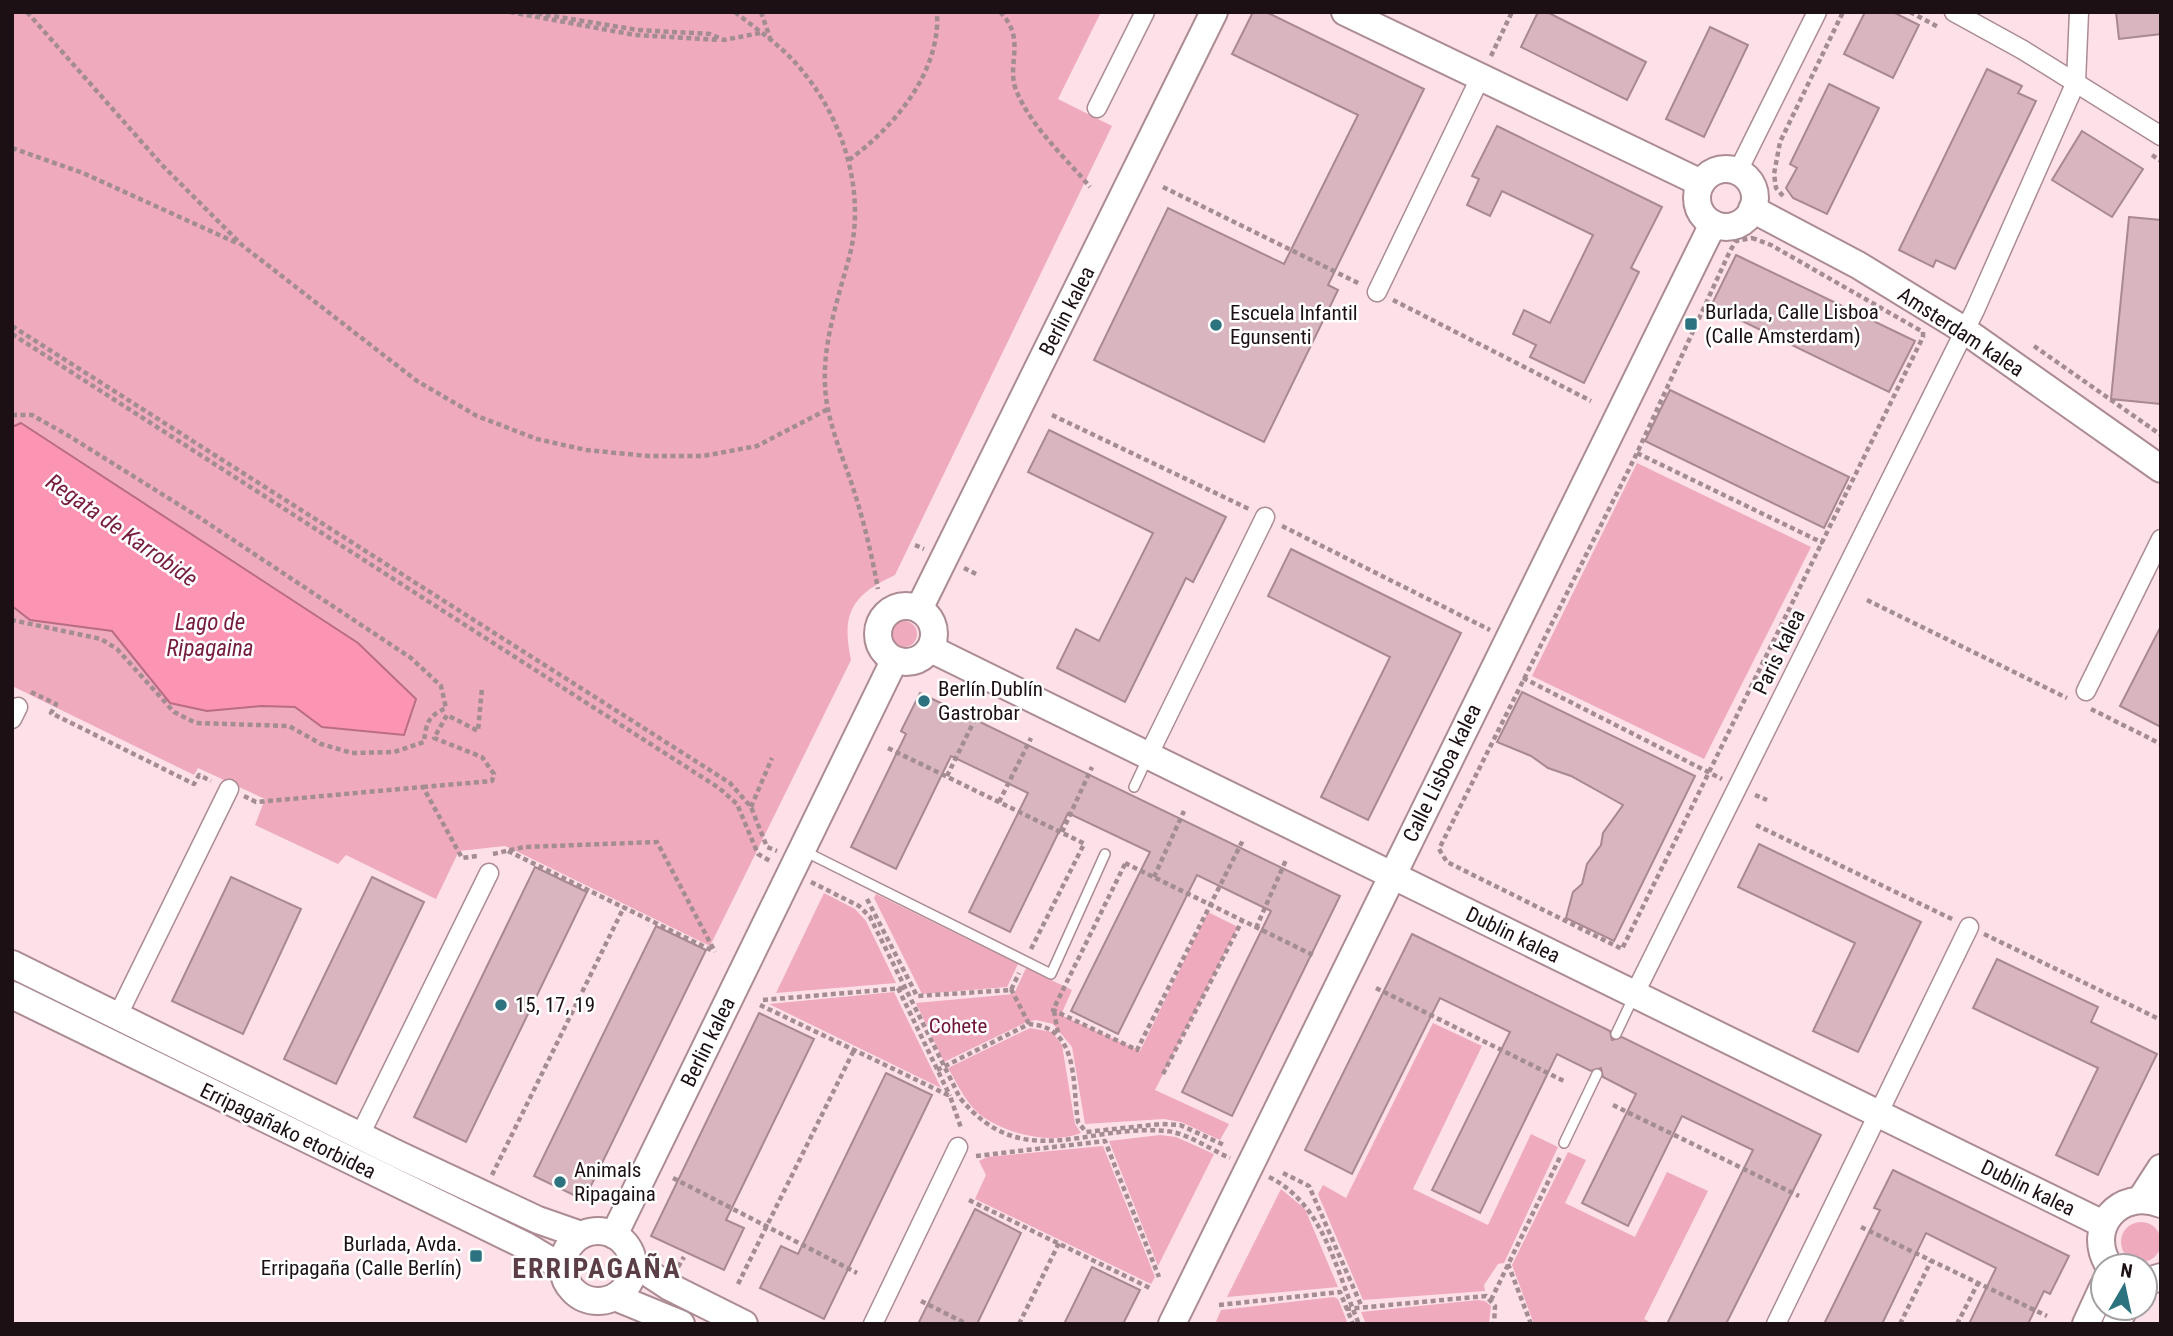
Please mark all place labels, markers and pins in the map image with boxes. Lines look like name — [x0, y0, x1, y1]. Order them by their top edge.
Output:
place label: Burlada, Calle Lisboa (Calle Amsterdam) — [1705, 300, 1879, 348]
place label: Escuela Infantil Egunsenti — [1230, 301, 1358, 349]
marker: Burlada, Calle Lisboa (Calle Amsterdam) — [1683, 316, 1699, 332]
marker: Escuela Infantil Egunsenti — [1208, 317, 1224, 333]
place label: Berlín Dublín Gastrobar — [938, 677, 1043, 725]
marker: Berlín Dublín Gastrobar — [916, 693, 932, 709]
place label: 15, 17, 19 — [515, 993, 595, 1017]
marker: 15, 17, 19 — [493, 997, 509, 1013]
place label: Animals Ripagaina — [574, 1158, 656, 1206]
marker: Animals Ripagaina — [552, 1174, 568, 1190]
place label: Burlada, Avda. Erripagaña (Calle Berlín) — [261, 1232, 462, 1280]
marker: Burlada, Avda. Erripagaña (Calle Berlín) — [468, 1248, 484, 1264]

